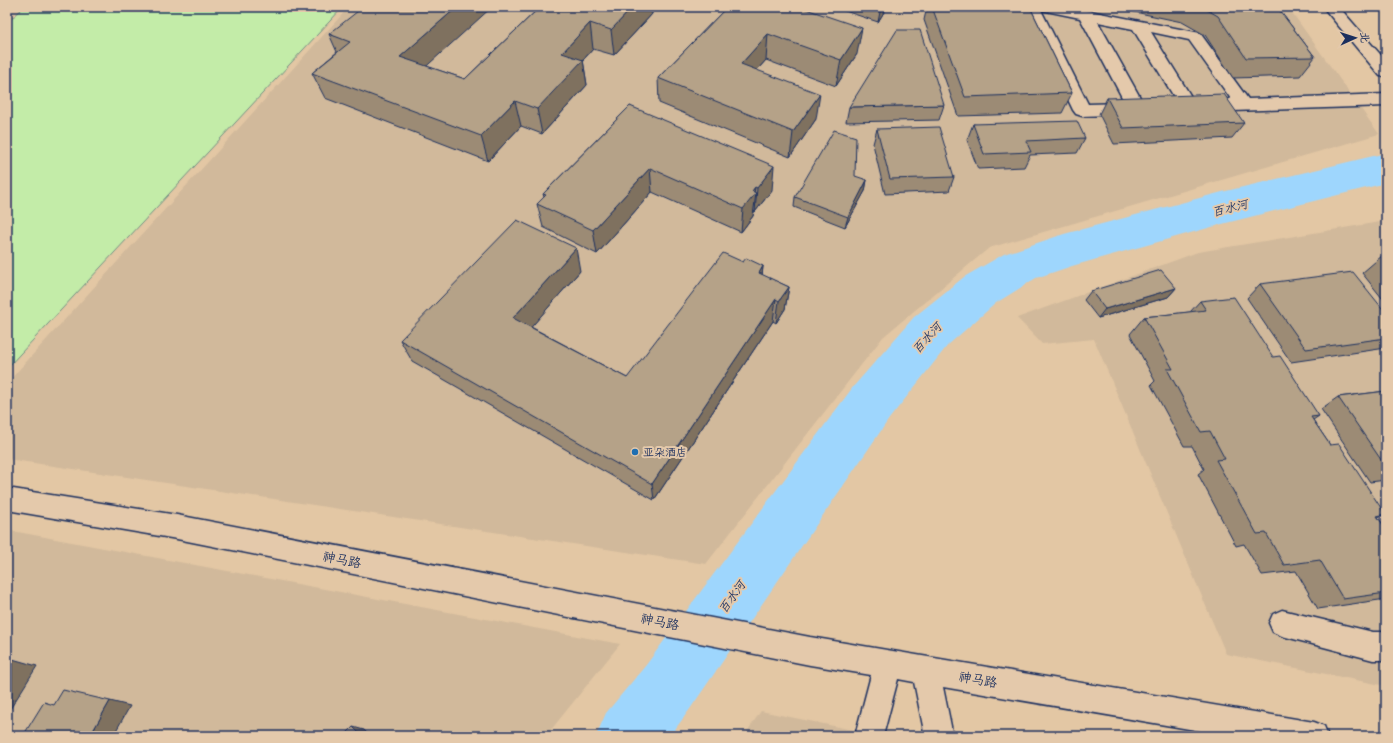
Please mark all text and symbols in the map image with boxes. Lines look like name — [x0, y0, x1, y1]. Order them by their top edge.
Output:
north arrow — [1335, 18, 1375, 58]
text: 北 — [1358, 32, 1372, 43]
water label: 百水河 — [1210, 194, 1251, 220]
water label: 百水河 — [908, 317, 946, 357]
place label: 亚朵酒店 — [643, 445, 687, 459]
marker: 亚朵酒店 — [630, 447, 640, 457]
street label: 神马路 — [321, 546, 363, 572]
water label: 百水河 — [714, 576, 750, 616]
street label: 神马路 — [639, 608, 681, 634]
street label: 神马路 — [957, 667, 999, 691]

